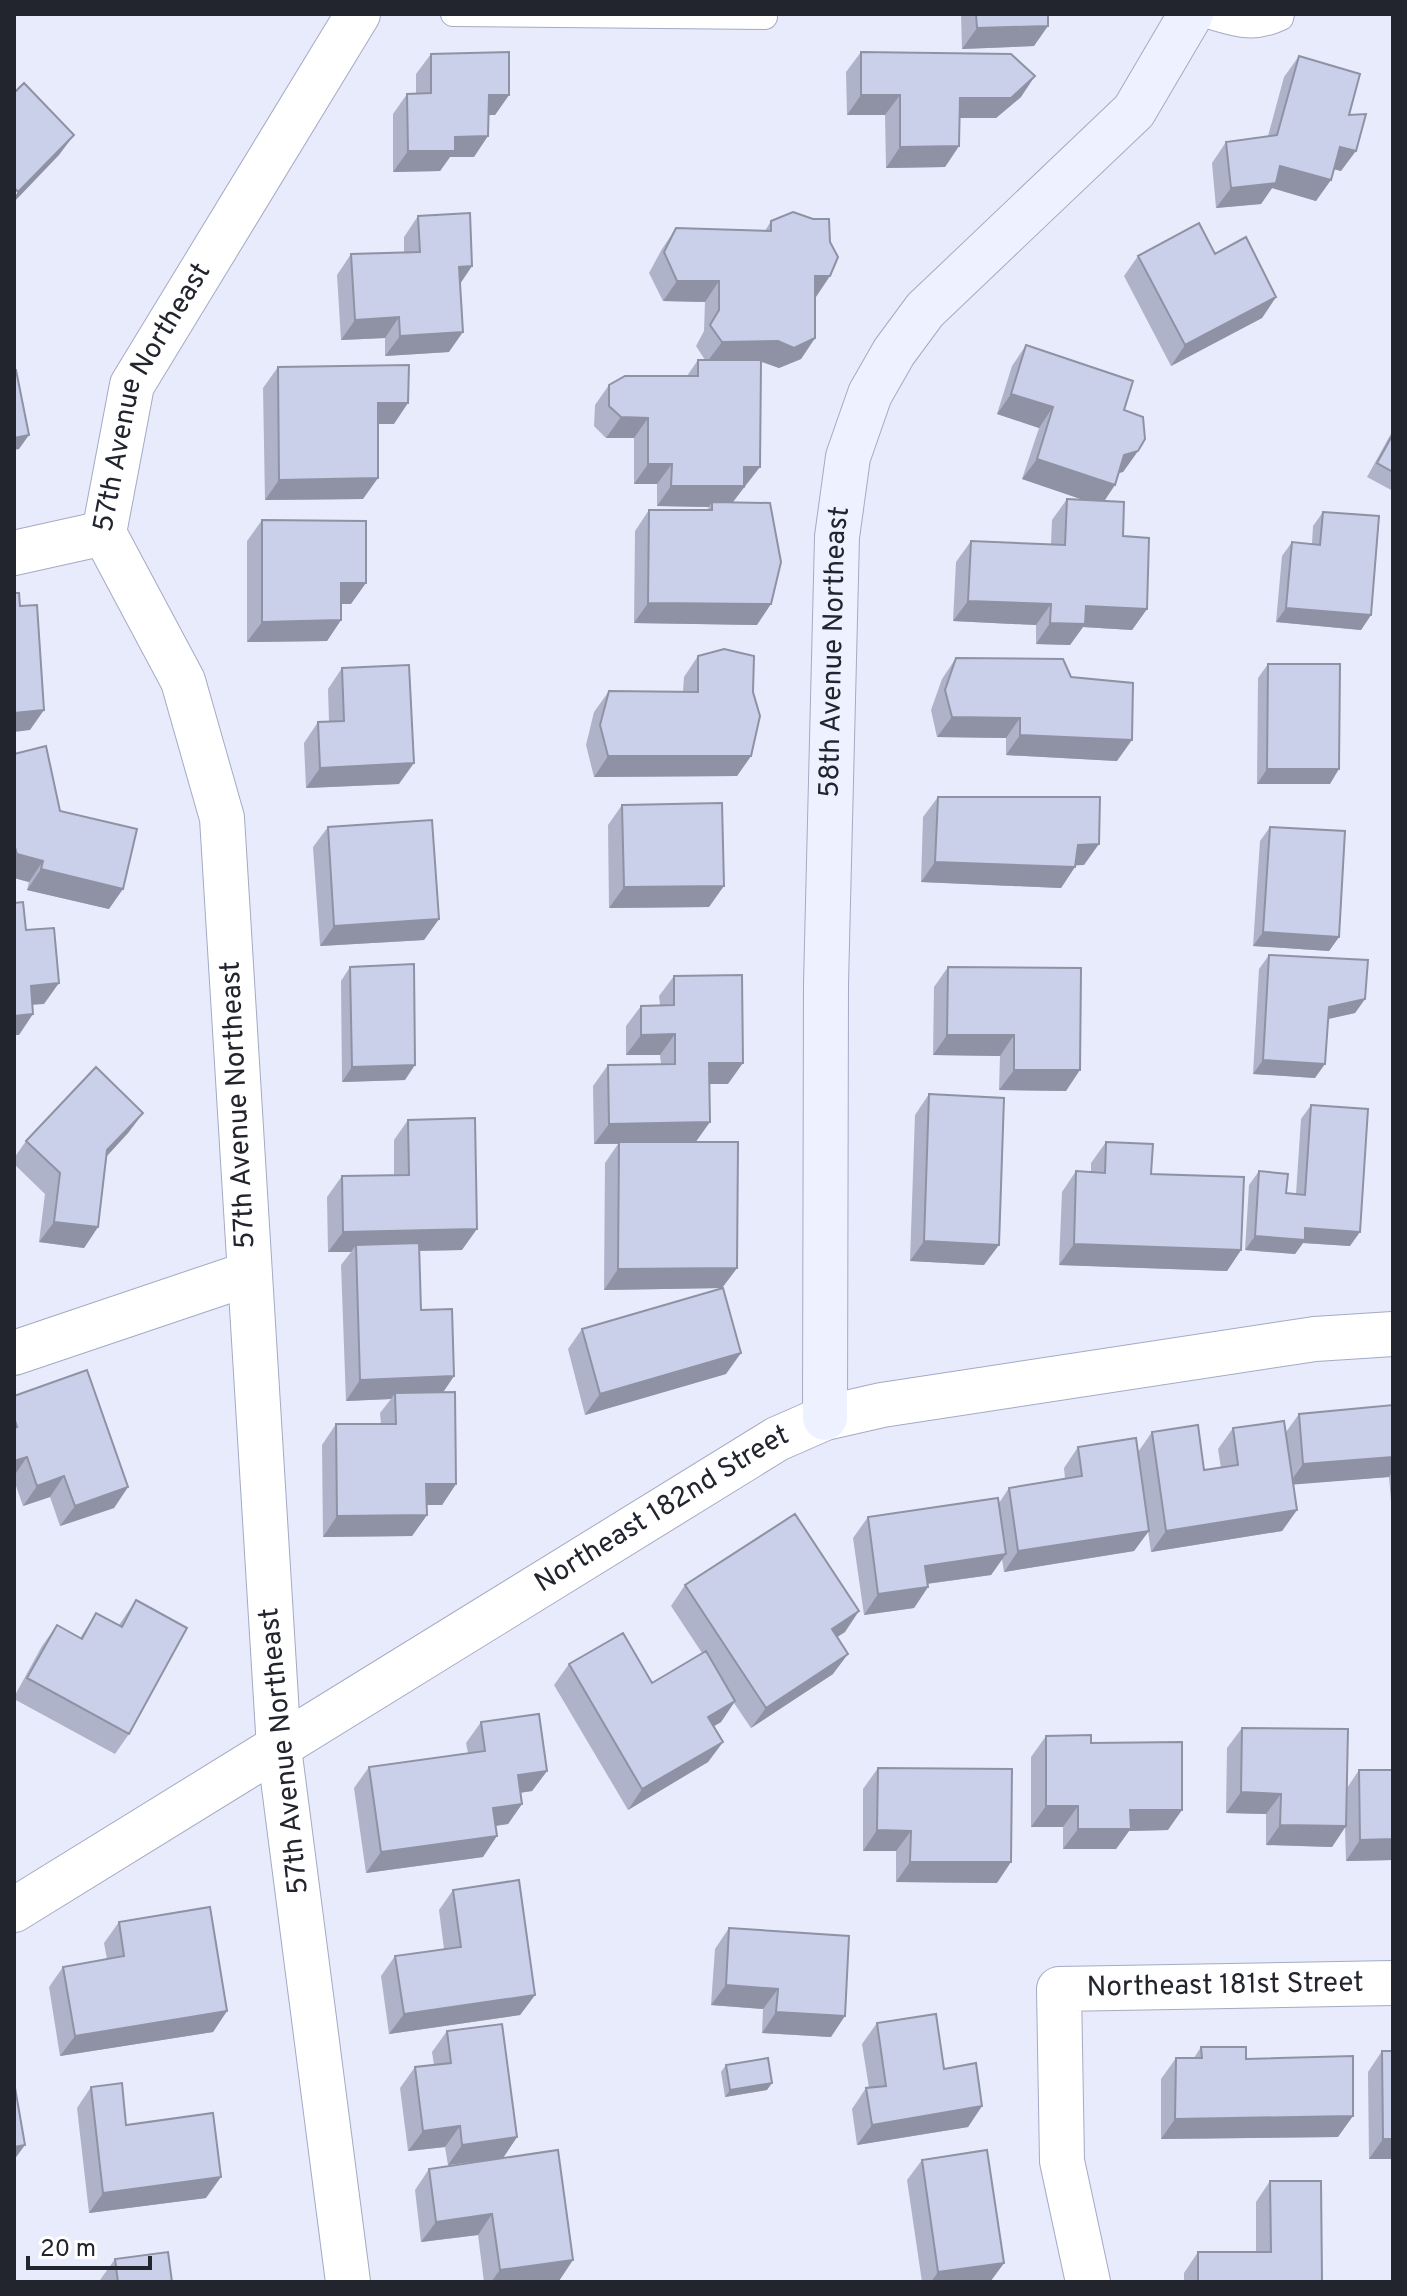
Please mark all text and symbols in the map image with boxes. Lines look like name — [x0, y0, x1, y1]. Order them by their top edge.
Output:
street label: 57th Avenue Northeast — [87, 257, 220, 535]
street label: 58th Avenue Northeast — [813, 504, 859, 798]
street label: 57th Avenue Northeast — [213, 960, 265, 1250]
street label: Northeast 182nd Street — [529, 1418, 795, 1602]
street label: 57th Avenue Northeast — [252, 1606, 318, 1896]
street label: Northeast 181st Street — [1086, 1966, 1364, 2007]
scale bar — [28, 2220, 150, 2270]
text: 20 m — [40, 2235, 96, 2265]

